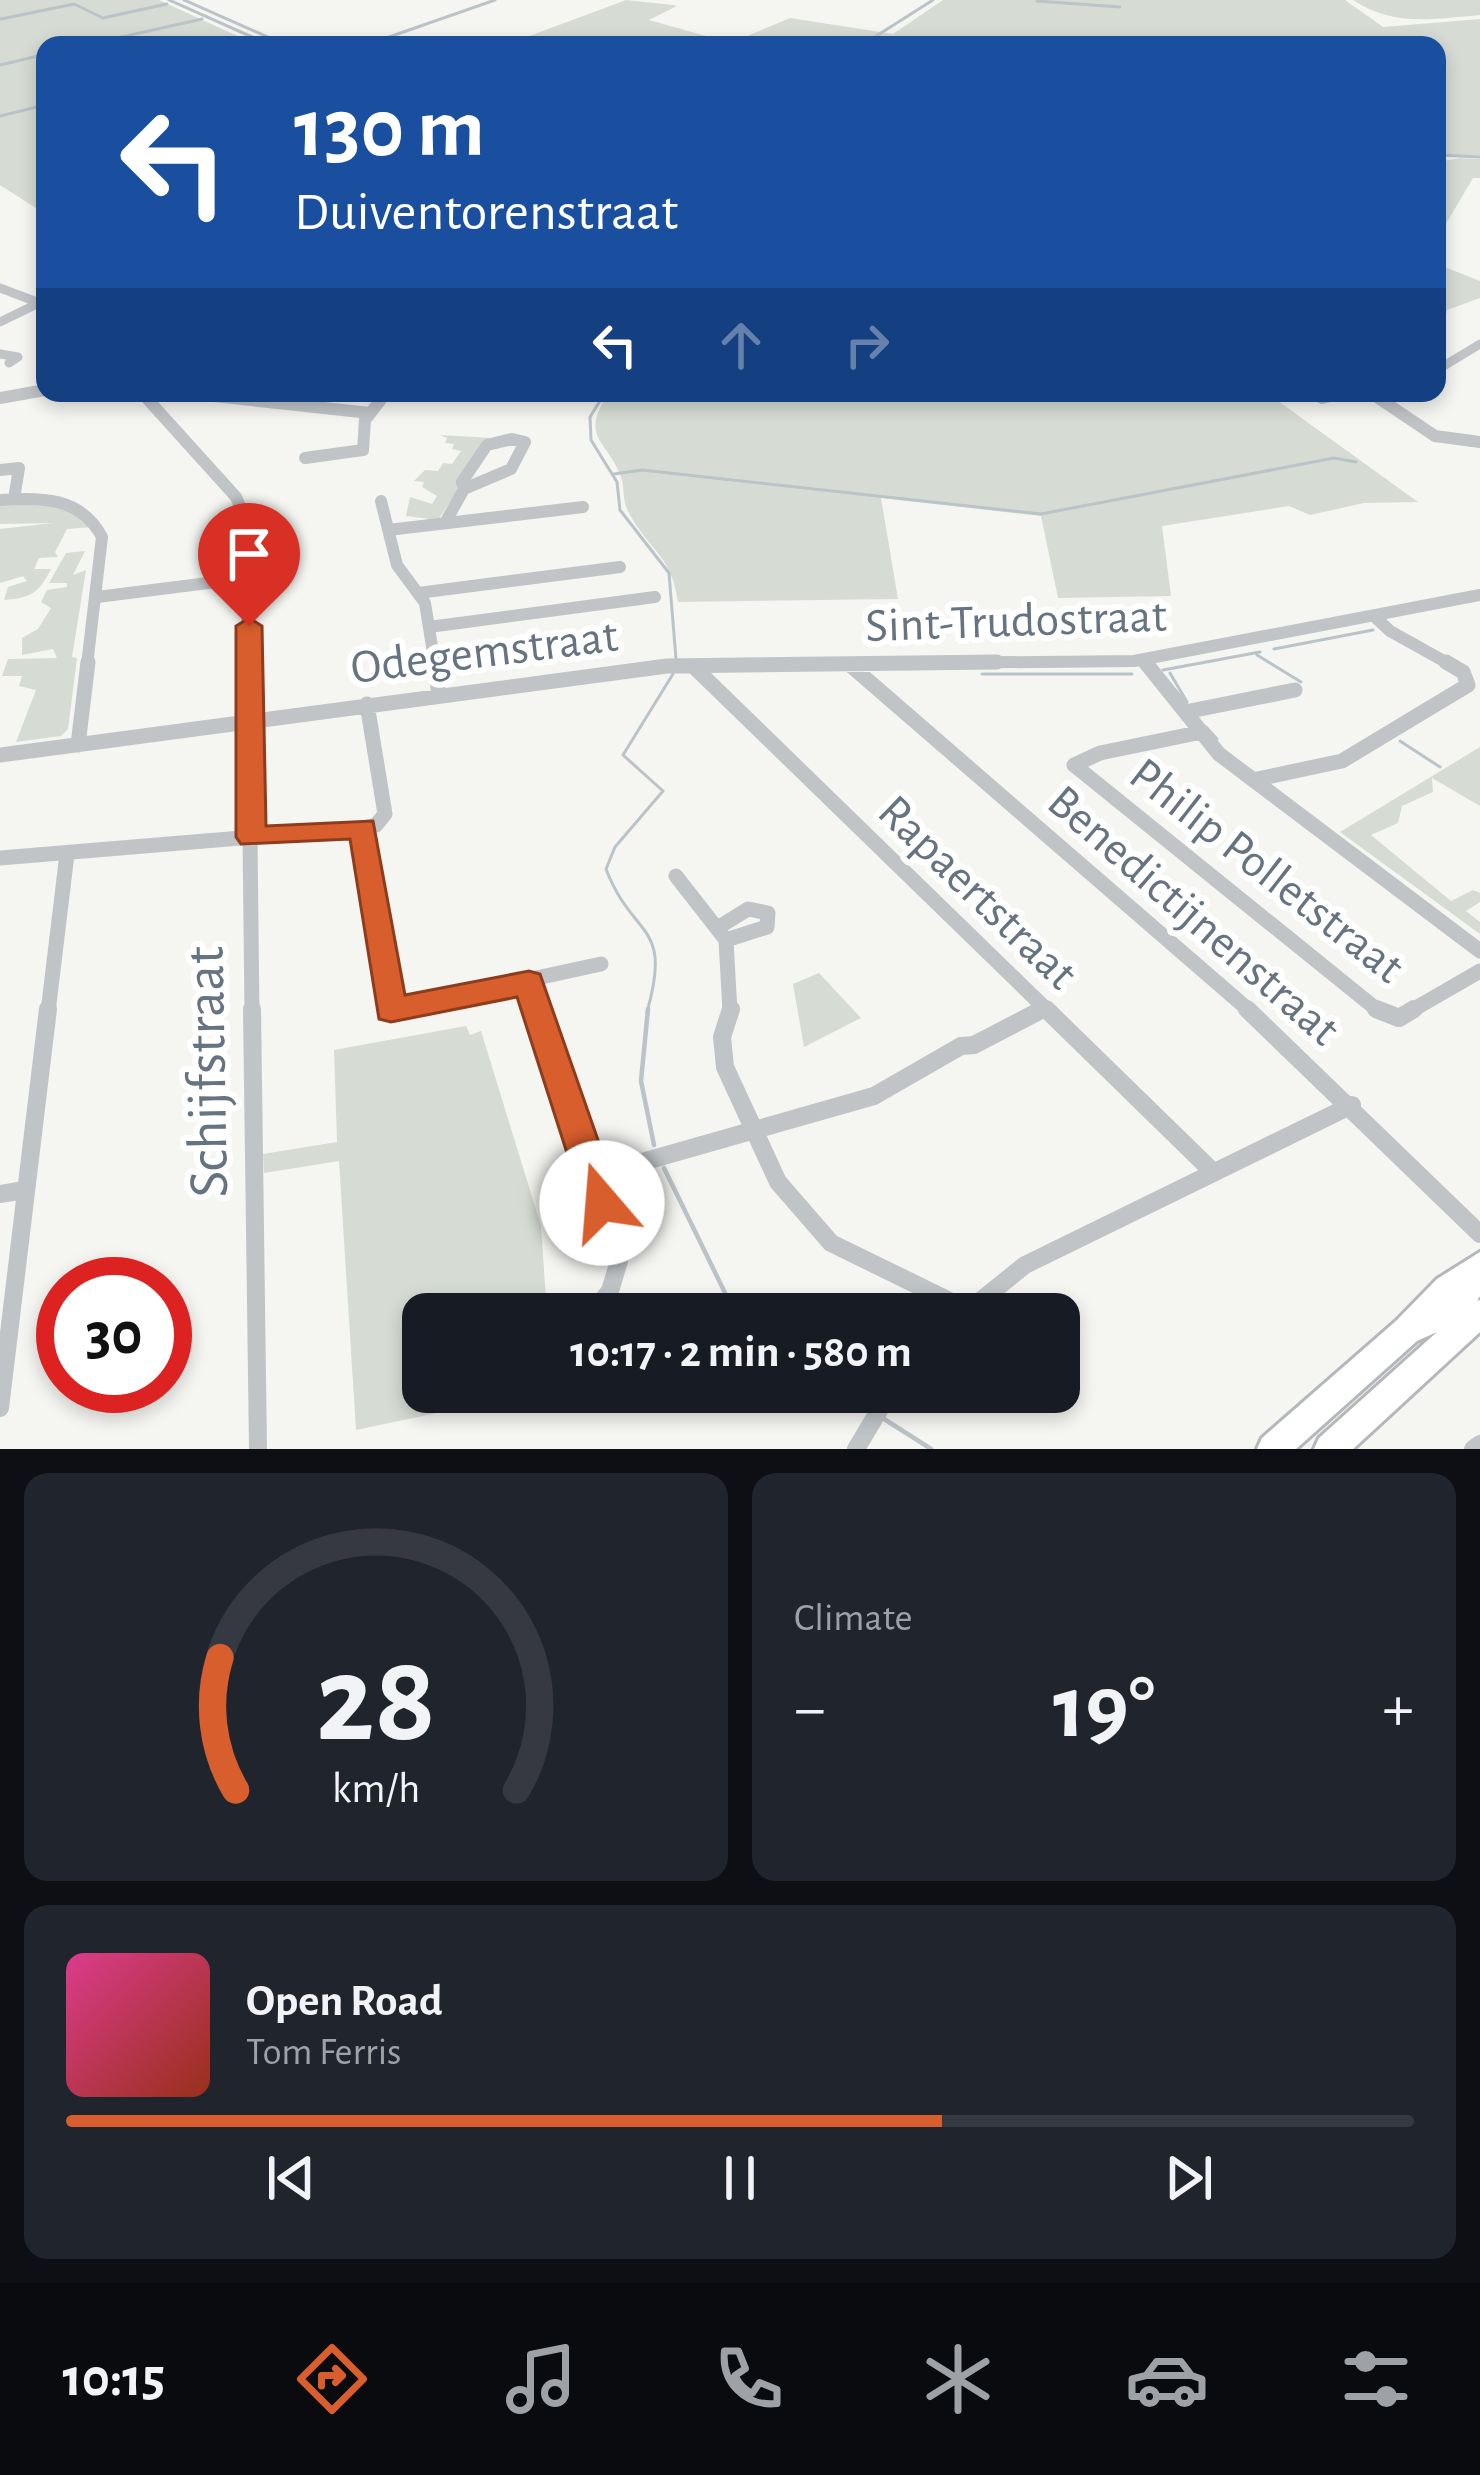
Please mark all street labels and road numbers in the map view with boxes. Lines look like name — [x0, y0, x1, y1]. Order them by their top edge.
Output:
street label: Sint-Trudostraat — [865, 593, 1168, 651]
street label: Odegemstraat — [348, 613, 621, 693]
street label: Philip Polletstraat — [1120, 750, 1412, 993]
street label: Benedictijnenstraat — [1038, 777, 1348, 1055]
street label: Rapaertstraat — [868, 787, 1085, 999]
street label: Schijfstraat — [177, 946, 238, 1198]

